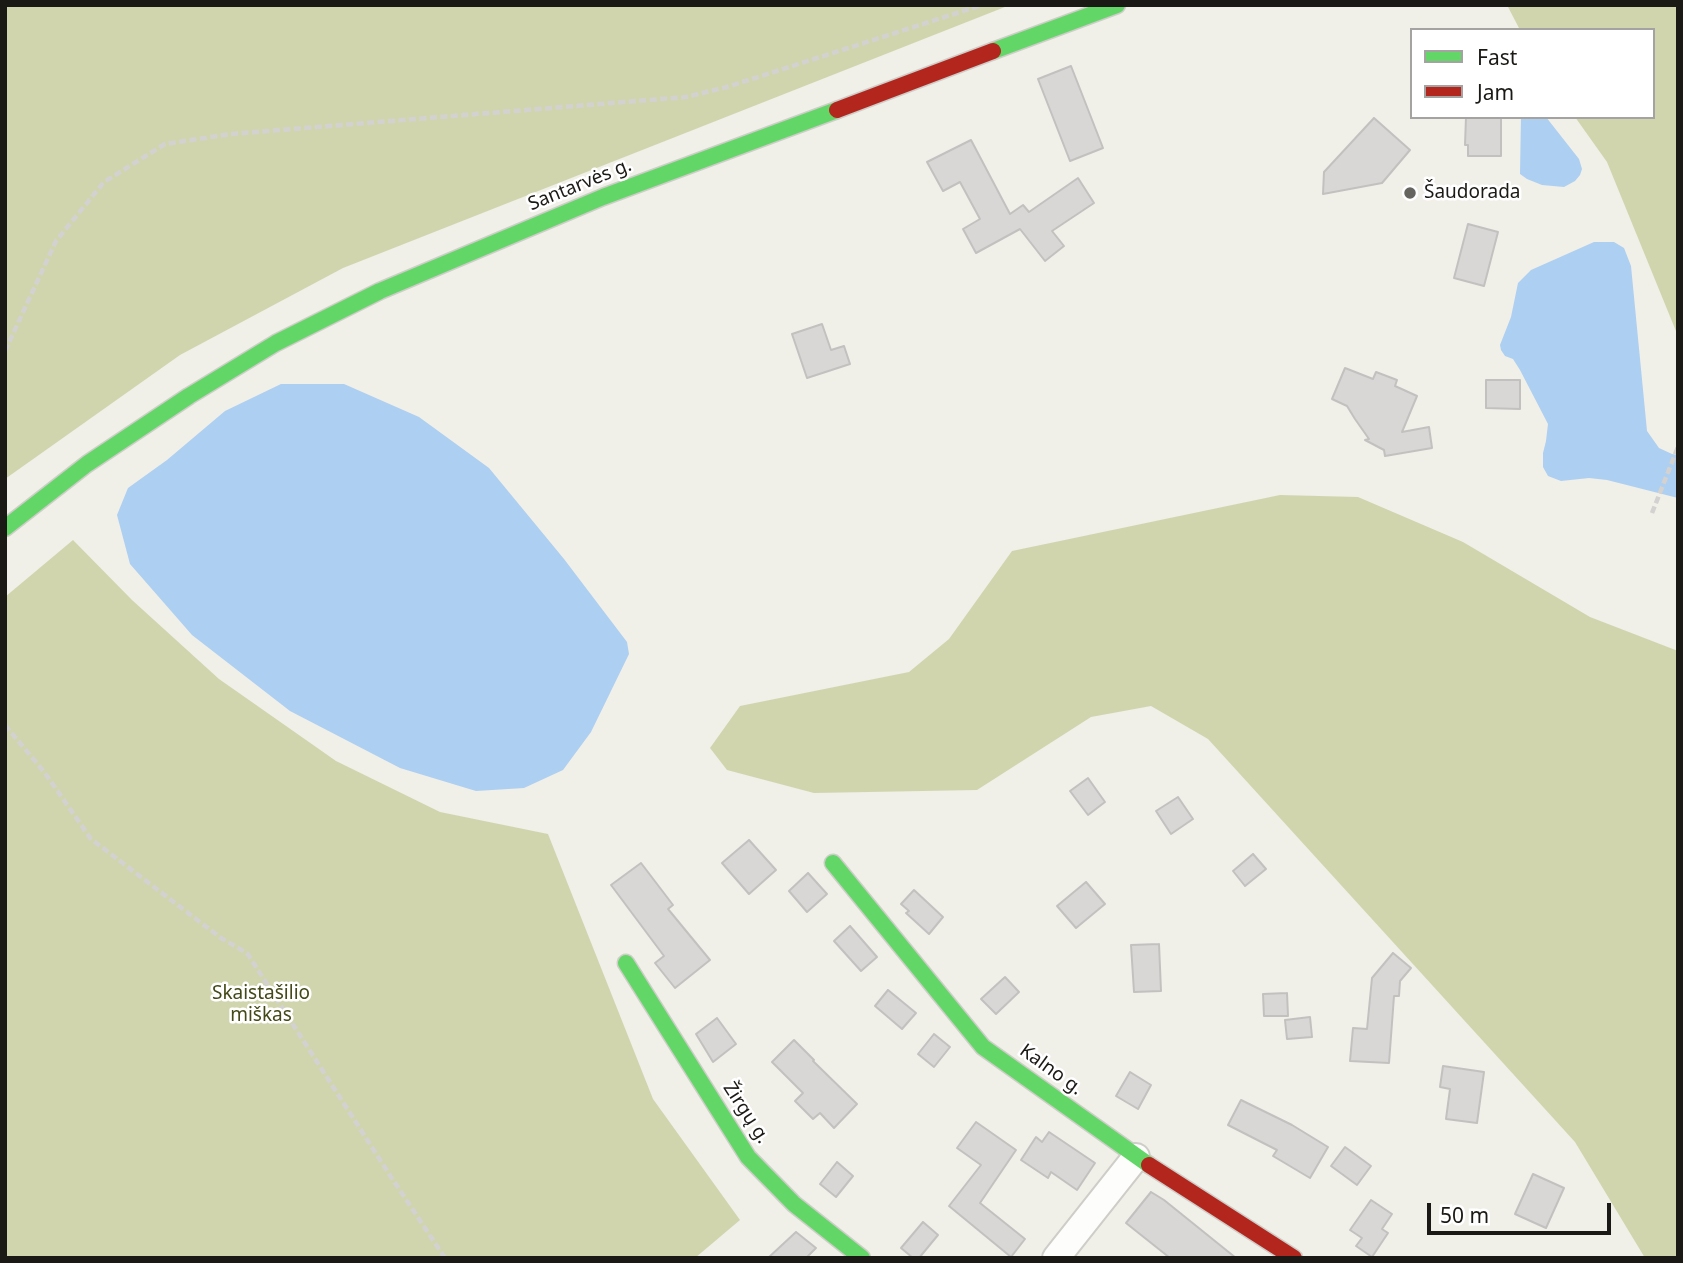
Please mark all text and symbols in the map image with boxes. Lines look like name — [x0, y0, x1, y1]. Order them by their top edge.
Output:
legend — [1410, 28, 1655, 119]
text: Fast — [1477, 43, 1517, 71]
text: Jam — [1477, 78, 1514, 106]
street label: Santarvės g. — [525, 154, 635, 216]
place label: Šaudorada — [1424, 182, 1520, 204]
marker: Šaudorada — [1402, 185, 1418, 201]
park label: Skaistašilio miškas — [212, 983, 310, 1027]
street label: Kalno g. — [1015, 1040, 1087, 1100]
street label: Žirgų g. — [718, 1078, 774, 1148]
scale bar — [1431, 1190, 1615, 1234]
text: 50 m — [1440, 1201, 1489, 1229]

